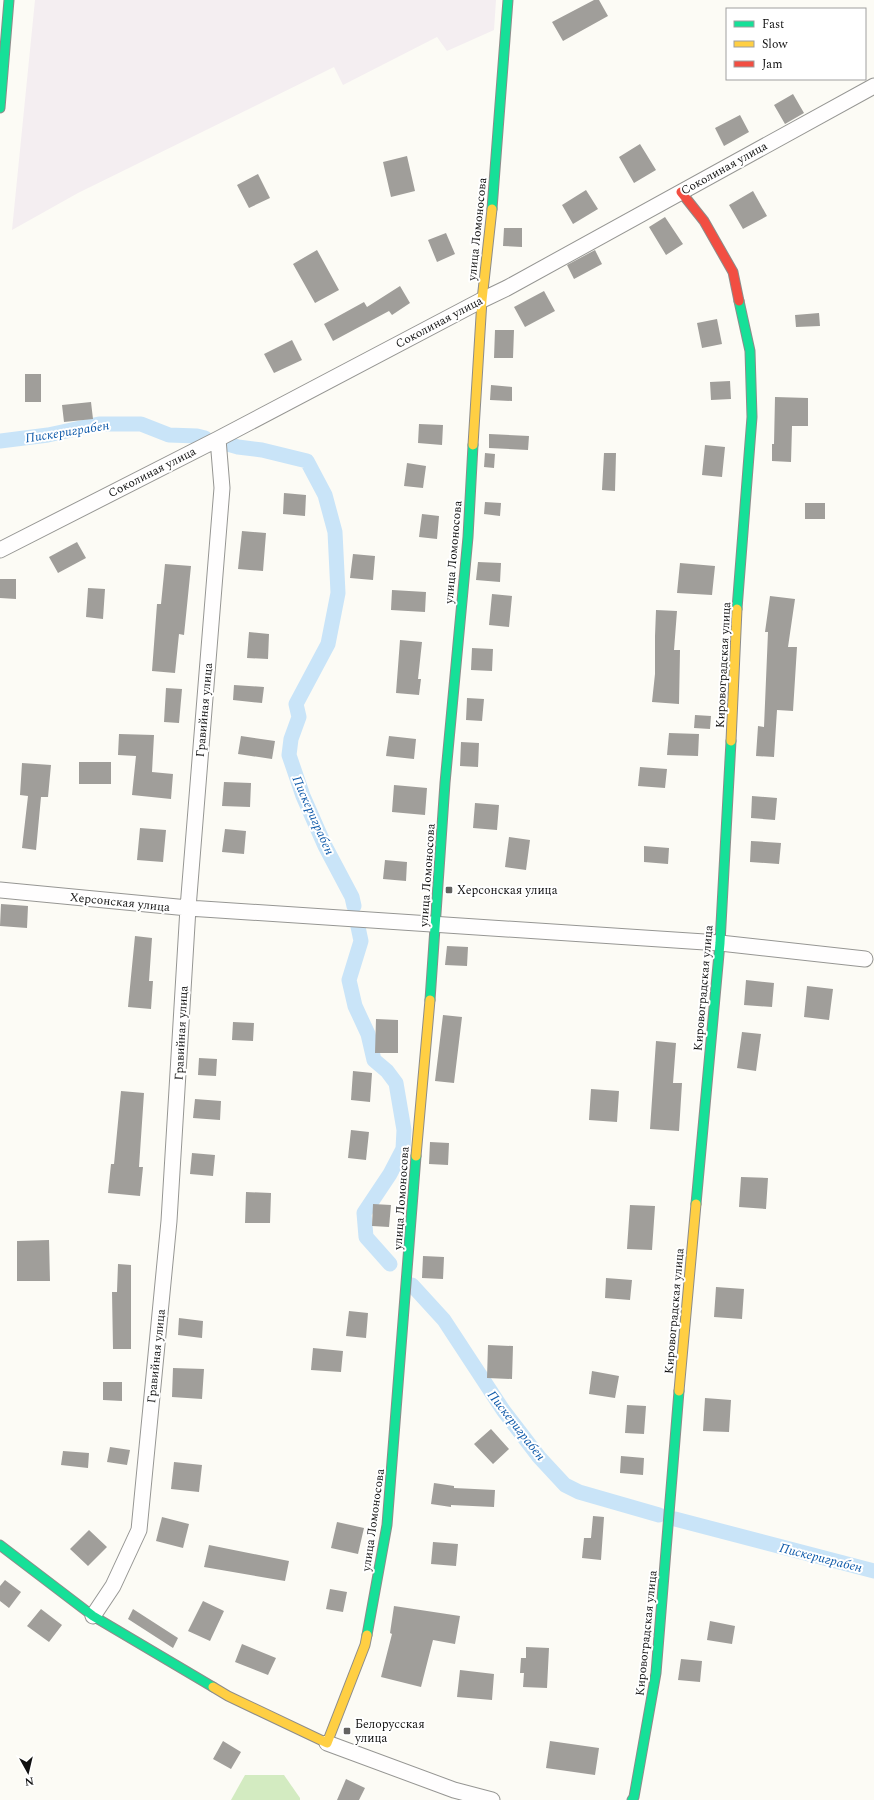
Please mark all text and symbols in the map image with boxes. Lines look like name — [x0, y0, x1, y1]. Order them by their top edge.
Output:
legend — [726, 8, 866, 80]
text: Fast — [762, 15, 784, 34]
text: Slow — [762, 35, 788, 54]
text: Jam — [762, 55, 783, 74]
street label: Соколиная улица — [677, 137, 771, 200]
street label: улица Ломоносова — [463, 176, 492, 283]
street label: Соколиная улица — [392, 291, 486, 353]
water label: Пискериграбен — [24, 415, 111, 448]
street label: Соколиная улица — [105, 442, 200, 503]
street label: улица Ломоносова — [439, 500, 467, 605]
street label: Кировоградская улица — [711, 601, 736, 729]
street label: Гравийная улица — [191, 662, 218, 758]
water label: Пискериграбен — [287, 773, 340, 858]
street label: улица Ломоносова — [414, 823, 441, 928]
place label: Херсонская улица — [457, 881, 558, 900]
marker: Херсонская улица — [444, 885, 454, 895]
street label: Херсонская улица — [69, 888, 171, 917]
street label: Кировоградская улица — [689, 924, 718, 1052]
street label: Гравийная улица — [170, 985, 193, 1081]
street label: улица Ломоносова — [388, 1146, 415, 1251]
street label: Кировоградская улица — [660, 1247, 689, 1375]
street label: Гравийная улица — [142, 1308, 171, 1404]
water label: Пискериграбен — [482, 1386, 550, 1465]
street label: улица Ломоносова — [357, 1467, 390, 1574]
water label: Пискериграбен — [777, 1538, 864, 1578]
street label: Кировоградская улица — [630, 1569, 663, 1697]
place label: Белорусская улица — [354, 1715, 425, 1748]
marker: Белорусская улица — [342, 1726, 352, 1736]
north arrow — [8, 1752, 48, 1792]
text: N — [24, 1772, 35, 1790]

